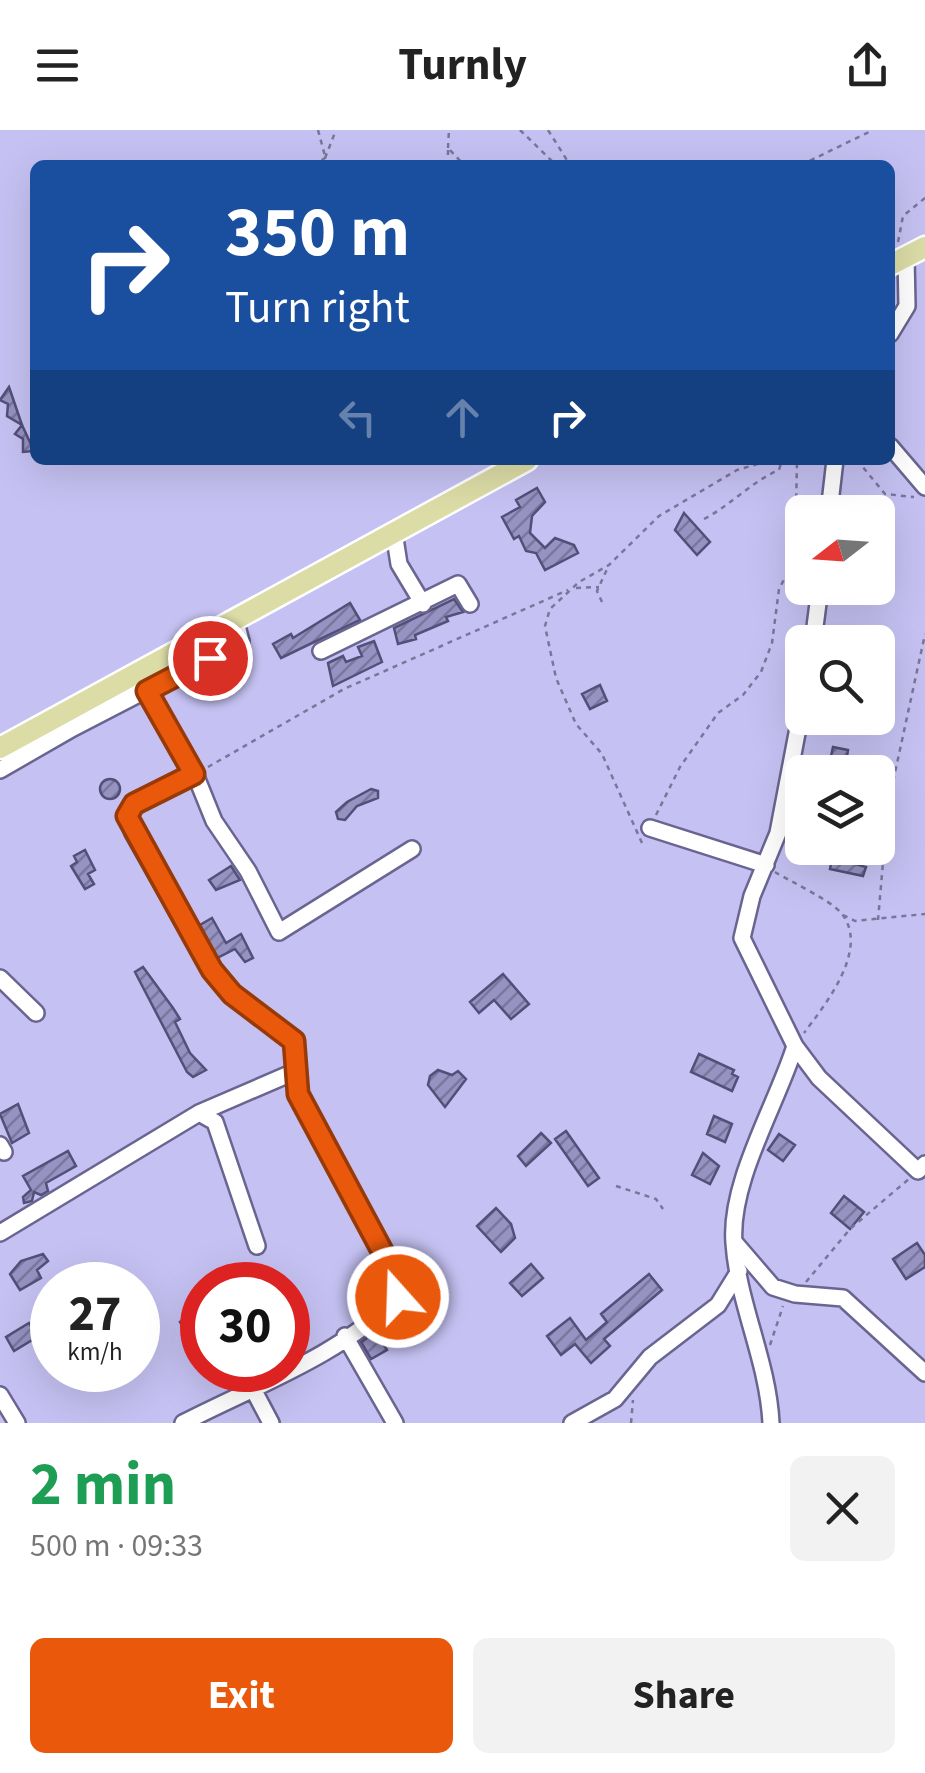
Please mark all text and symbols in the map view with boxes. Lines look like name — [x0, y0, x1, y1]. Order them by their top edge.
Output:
text: Turnly — [398, 33, 527, 97]
icon: menu — [30, 38, 85, 93]
icon: share — [840, 38, 895, 93]
text: 350 m — [225, 183, 410, 283]
icon: right — [60, 200, 190, 330]
text: Turn right — [225, 276, 410, 340]
icon: left — [330, 390, 385, 445]
icon: ahead — [435, 390, 490, 445]
icon: right — [540, 390, 595, 445]
north arrow — [785, 495, 895, 605]
map controls — [785, 495, 895, 865]
pin — [168, 616, 253, 701]
button: search — [785, 625, 895, 735]
icon: arrive — [183, 631, 238, 686]
button: layers — [785, 755, 895, 865]
position arrow — [346, 1245, 450, 1349]
speed limit sign: 30 — [180, 1262, 310, 1392]
text: 27 — [69, 1279, 121, 1350]
text: km/h — [67, 1334, 123, 1370]
text: 2 min — [30, 1443, 176, 1528]
button: close — [790, 1456, 895, 1561]
text: 500 m · 09:33 — [30, 1523, 203, 1569]
button: Exit — [30, 1638, 453, 1753]
button: Share — [473, 1638, 895, 1753]

